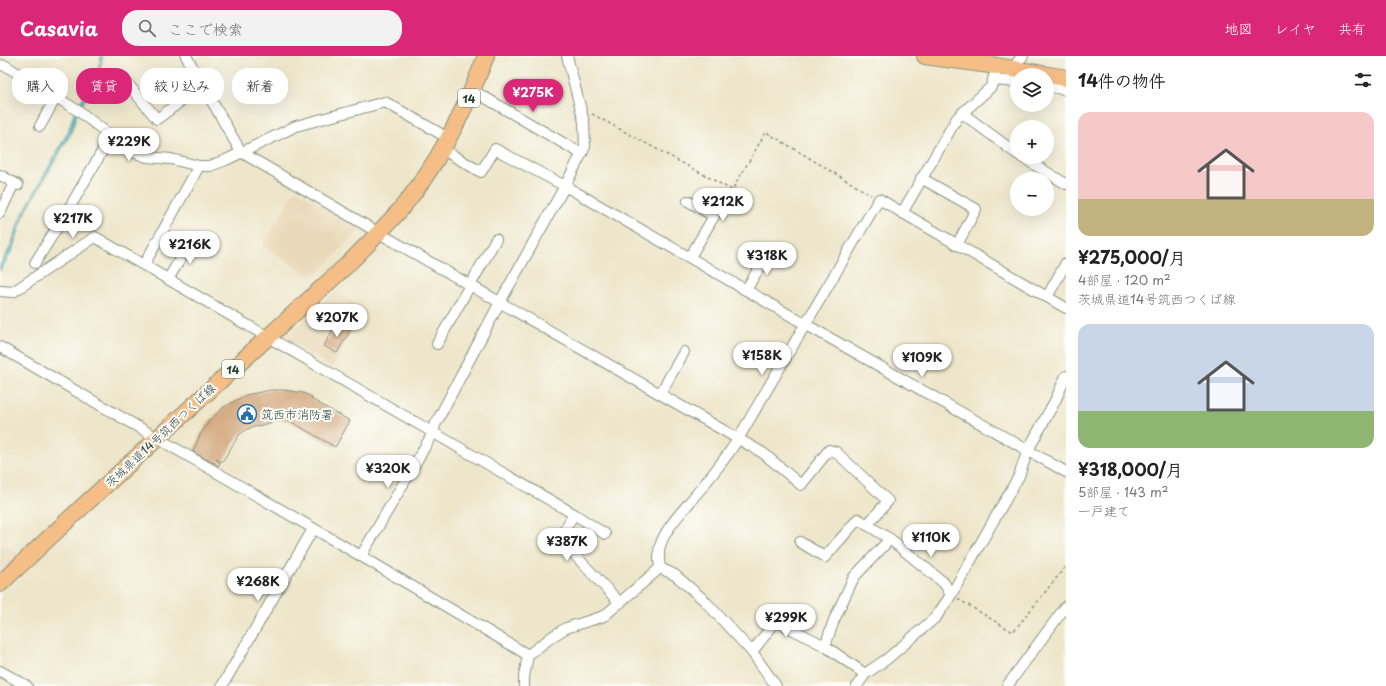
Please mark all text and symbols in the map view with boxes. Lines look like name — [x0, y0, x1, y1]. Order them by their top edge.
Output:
search box — [122, 10, 402, 46]
text: Casavia — [20, 14, 98, 42]
icon: search — [136, 17, 158, 39]
text: ここで検索 — [168, 17, 243, 40]
text: 地図 — [1225, 18, 1253, 39]
text: レイヤ — [1275, 18, 1316, 39]
text: 共有 — [1338, 18, 1366, 39]
text: 14件の物件 — [1078, 67, 1166, 93]
chip: 購入 — [12, 68, 68, 104]
chip: 賃貸 — [76, 68, 132, 104]
chip: 絞り込み — [140, 68, 224, 104]
chip: 新着 — [232, 68, 288, 104]
map controls — [1010, 68, 1054, 216]
button: layers — [1010, 68, 1054, 112]
icon: filters — [1352, 69, 1374, 91]
pin: ¥275K — [505, 79, 561, 113]
text: ¥275K — [512, 82, 554, 101]
road number: 14 — [458, 89, 480, 107]
button: + — [1010, 120, 1054, 164]
pin: ¥229K — [101, 128, 157, 162]
text: ¥229K — [107, 131, 151, 150]
icon: home — [1190, 138, 1262, 210]
button: − — [1010, 172, 1054, 216]
pin: ¥212K — [695, 188, 751, 222]
text: ¥212K — [702, 191, 744, 210]
pin: ¥217K — [45, 205, 101, 239]
text: ¥217K — [53, 208, 93, 227]
pin: ¥216K — [162, 231, 218, 265]
text: ¥216K — [169, 234, 211, 253]
pin: ¥318K — [739, 242, 795, 276]
text: ¥275,000/月 — [1078, 244, 1186, 270]
text: ¥318K — [746, 245, 788, 264]
text: 4部屋 · 120 m² — [1078, 270, 1171, 289]
text: 茨城県道14号筑西つくば線 — [1078, 289, 1235, 308]
pin: ¥207K — [309, 304, 365, 338]
text: ¥207K — [315, 307, 359, 326]
pin: ¥158K — [734, 342, 790, 376]
pin: ¥109K — [894, 344, 950, 378]
text: ¥158K — [742, 345, 782, 364]
text: ¥109K — [902, 347, 942, 366]
icon: home — [1190, 350, 1262, 422]
road number: 14 — [222, 360, 244, 378]
street label: 茨城県道14号筑西つくば線 — [101, 379, 219, 491]
public building icon: 筑西市消防署 — [236, 403, 258, 425]
place label: 筑西市消防署 — [261, 405, 333, 423]
pin: ¥320K — [360, 455, 416, 489]
text: ¥318,000/月 — [1078, 456, 1183, 482]
text: ¥320K — [366, 458, 410, 477]
text: 5部屋 · 143 m² — [1078, 482, 1169, 501]
text: 一戸建て — [1078, 501, 1130, 520]
pin: ¥110K — [903, 524, 959, 558]
text: ¥110K — [911, 527, 951, 546]
pin: ¥387K — [539, 528, 595, 562]
text: ¥387K — [546, 531, 588, 550]
pin: ¥268K — [230, 568, 286, 602]
text: ¥268K — [236, 571, 280, 590]
pin: ¥299K — [758, 604, 814, 638]
text: ¥299K — [765, 607, 807, 626]

